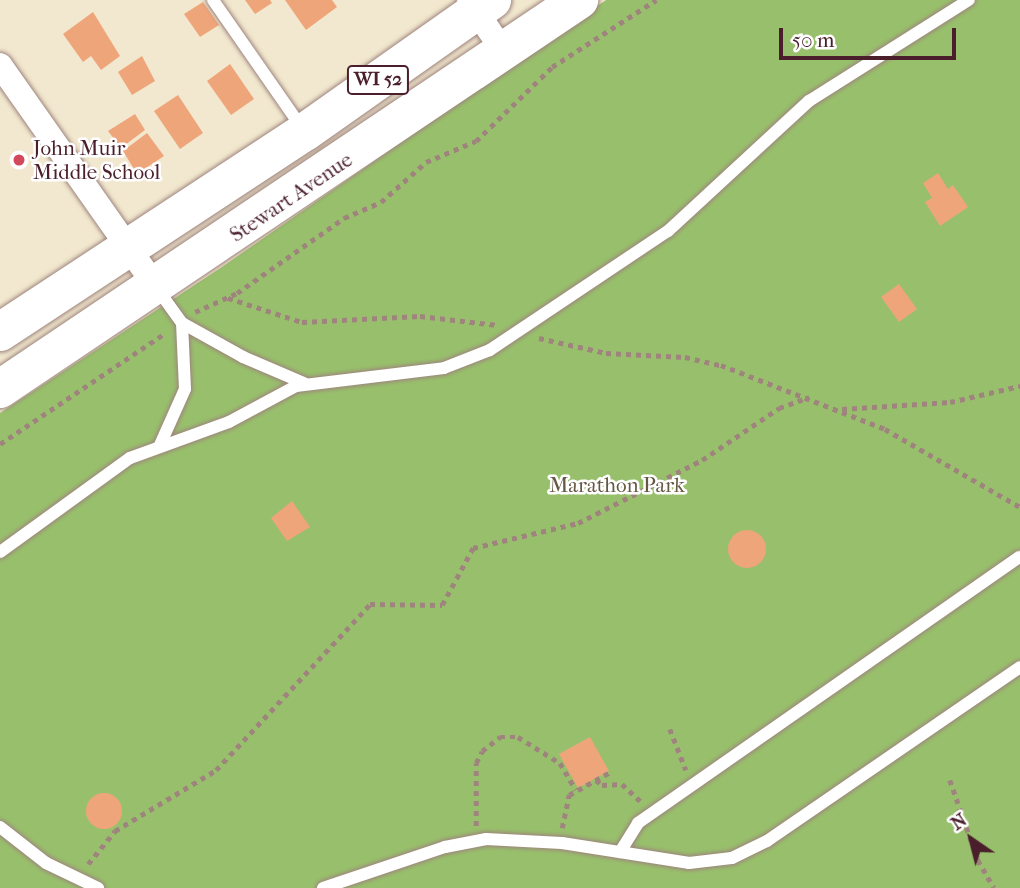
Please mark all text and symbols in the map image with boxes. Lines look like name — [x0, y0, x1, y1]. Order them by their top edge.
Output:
scale bar — [782, 14, 959, 58]
text: 50 m — [792, 28, 835, 52]
road number: WI 52 — [346, 64, 410, 96]
place label: John Muir Middle School — [33, 135, 160, 185]
street label: Stewart Avenue — [225, 147, 357, 247]
marker: John Muir Middle School — [11, 152, 27, 168]
park label: Marathon Park — [549, 472, 685, 498]
north arrow — [936, 804, 1006, 874]
text: N — [947, 809, 971, 835]

